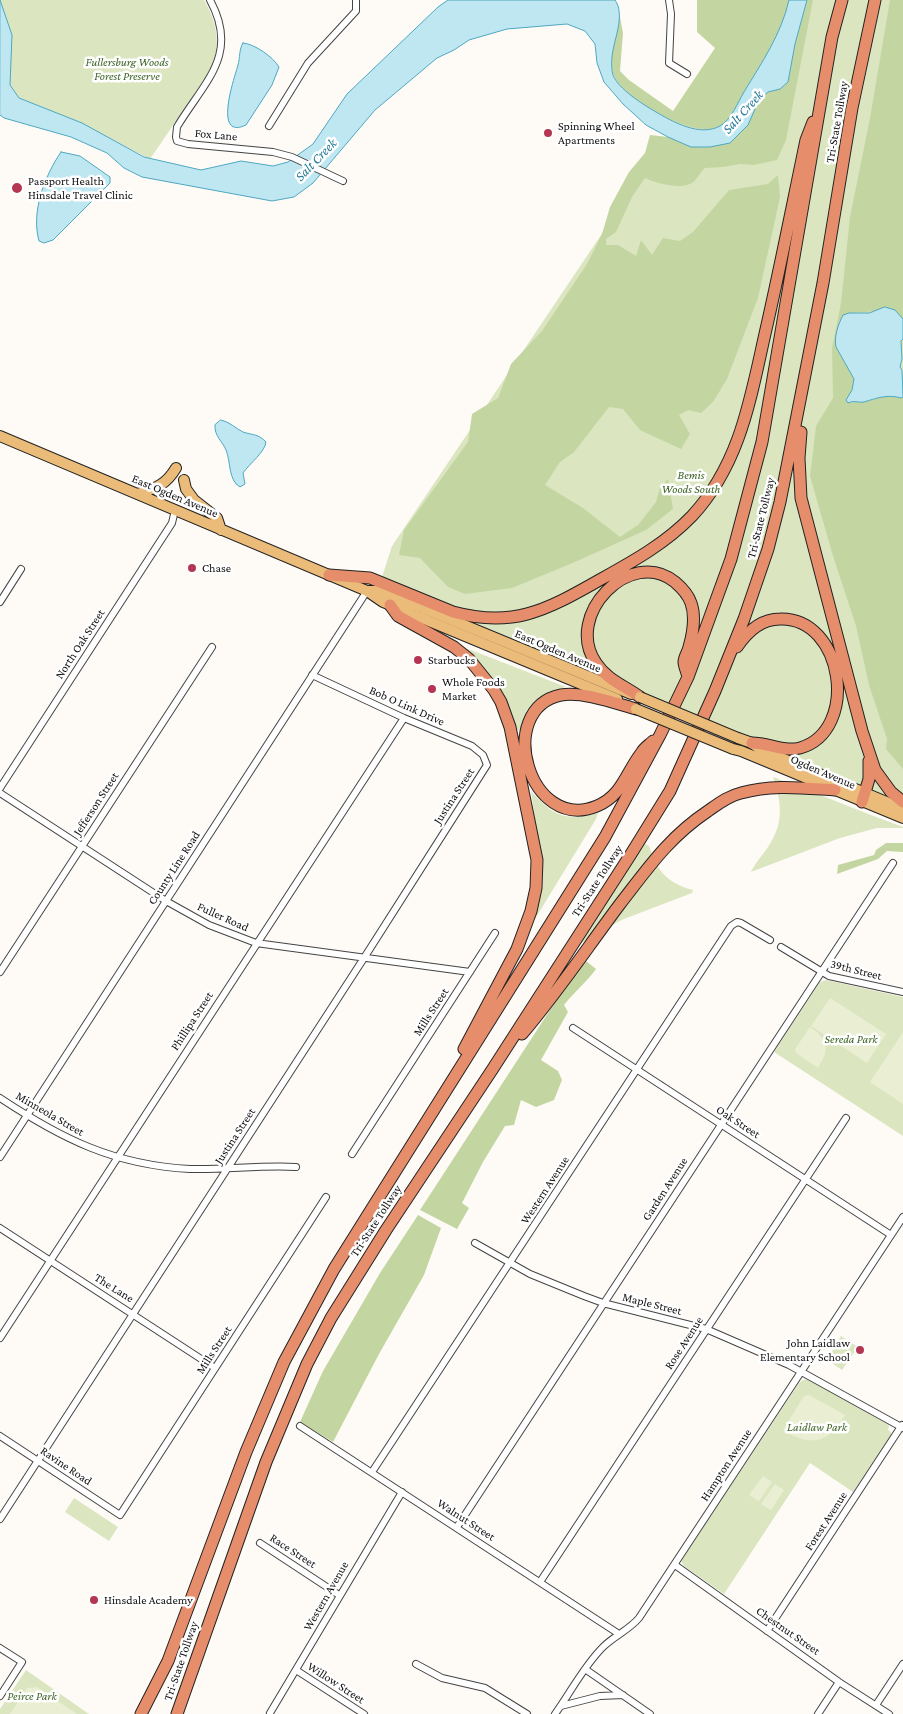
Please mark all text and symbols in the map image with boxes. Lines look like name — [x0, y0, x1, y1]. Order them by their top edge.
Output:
park label: Fullersburg Woods Forest Preserve — [85, 55, 169, 83]
street label: Tri-State Tollway — [823, 80, 851, 164]
water label: Salt Creek — [719, 87, 767, 137]
place label: Spinning Wheel Apartments — [558, 119, 635, 147]
street label: Fox Lane — [194, 126, 238, 144]
marker: Spinning Wheel Apartments — [542, 127, 554, 139]
water label: Salt Creek — [292, 135, 340, 185]
place label: Passport Health Hinsdale Travel Clinic — [28, 174, 133, 202]
marker: Passport Health Hinsdale Travel Clinic — [10, 181, 24, 195]
park label: Bemis Woods South — [662, 468, 720, 496]
street label: East Ogden Avenue — [130, 471, 220, 521]
street label: Tri-State Tollway — [744, 476, 778, 560]
place label: Chase — [202, 561, 231, 575]
marker: Chase — [186, 562, 198, 574]
street label: North Oak Street — [52, 606, 108, 682]
street label: East Ogden Avenue — [513, 626, 603, 676]
place label: Starbucks — [428, 653, 475, 667]
marker: Starbucks — [412, 654, 424, 666]
place label: Whole Foods Market — [442, 675, 505, 703]
street label: Bob O Link Drive — [367, 683, 447, 729]
marker: Whole Foods Market — [426, 683, 438, 695]
street label: Ogden Avenue — [788, 752, 858, 792]
street label: Justina Street — [430, 765, 478, 827]
street label: Jefferson Street — [70, 770, 122, 838]
street label: County Line Road — [145, 828, 203, 908]
street label: Tri-State Tollway — [568, 842, 626, 920]
street label: Fuller Road — [195, 899, 251, 935]
street label: 39th Street — [829, 957, 883, 983]
street label: Mills Street — [410, 985, 452, 1039]
street label: Phillipa Street — [168, 989, 216, 1053]
park label: Sereda Park — [824, 1032, 878, 1046]
street label: Minneola Street — [13, 1089, 87, 1139]
street label: Oak Street — [713, 1102, 763, 1142]
street label: Justina Street — [211, 1105, 259, 1167]
street label: Western Avenue — [518, 1153, 572, 1227]
street label: Garden Avenue — [639, 1155, 691, 1223]
street label: Tri-State Tollway — [347, 1182, 405, 1260]
street label: The Lane — [92, 1270, 136, 1306]
street label: Maple Street — [621, 1290, 683, 1318]
street label: Rose Avenue — [662, 1314, 706, 1372]
street label: Mills Street — [193, 1323, 235, 1377]
place label: John Laidlaw Elementary School — [760, 1336, 850, 1364]
marker: John Laidlaw Elementary School — [854, 1344, 866, 1356]
park label: Laidlaw Park — [787, 1420, 847, 1434]
street label: Hampton Avenue — [697, 1426, 755, 1504]
street label: Ravine Road — [37, 1444, 95, 1488]
street label: Forest Avenue — [802, 1489, 850, 1553]
street label: Walnut Street — [434, 1496, 498, 1544]
street label: Race Street — [267, 1531, 319, 1571]
street label: Western Avenue — [300, 1559, 352, 1633]
place label: Hinsdale Academy — [104, 1593, 193, 1607]
marker: Hinsdale Academy — [88, 1594, 100, 1606]
street label: Chestnut Street — [753, 1604, 823, 1658]
street label: Tri-State Tollway — [161, 1619, 201, 1703]
street label: Willow Street — [305, 1659, 367, 1707]
park label: Peirce Park — [7, 1689, 57, 1703]

